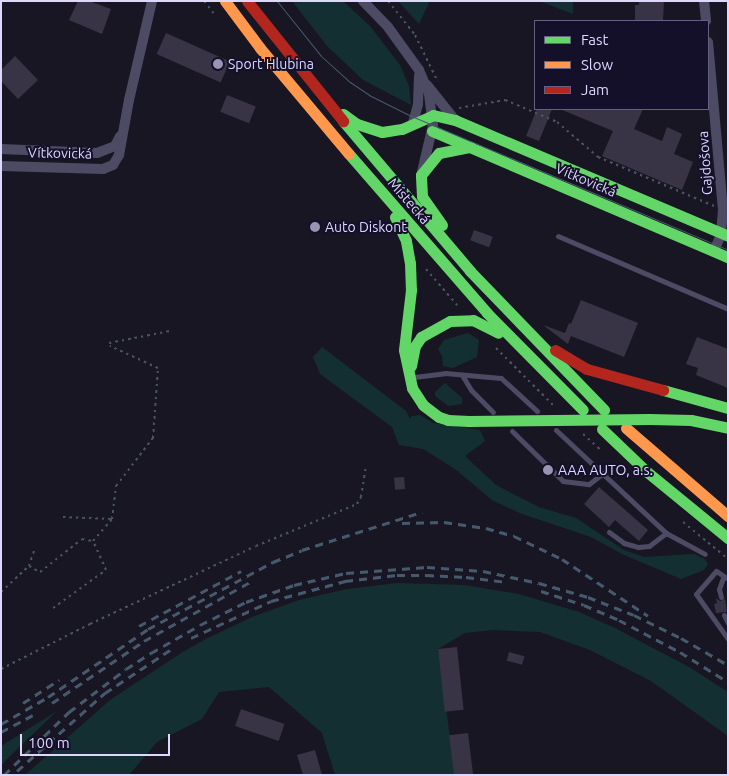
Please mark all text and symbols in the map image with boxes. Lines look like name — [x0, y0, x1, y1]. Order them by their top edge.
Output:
legend — [534, 20, 709, 110]
text: Fast — [581, 31, 608, 48]
place label: Sport Hlubina — [228, 56, 314, 72]
text: Slow — [581, 56, 613, 73]
marker: Sport Hlubina — [212, 58, 224, 70]
text: Jam — [581, 81, 609, 98]
street label: Gajdošova — [694, 130, 716, 196]
street label: Vítkovická — [28, 144, 92, 162]
street label: Vítkovická — [553, 160, 619, 200]
street label: Místecká — [384, 175, 434, 227]
place label: Auto Diskont — [325, 219, 407, 235]
marker: Auto Diskont — [309, 221, 321, 233]
place label: AAA AUTO, a.s. — [558, 462, 653, 478]
marker: AAA AUTO, a.s. — [542, 464, 554, 476]
scale bar — [22, 724, 172, 756]
text: 100 m — [28, 734, 70, 751]

